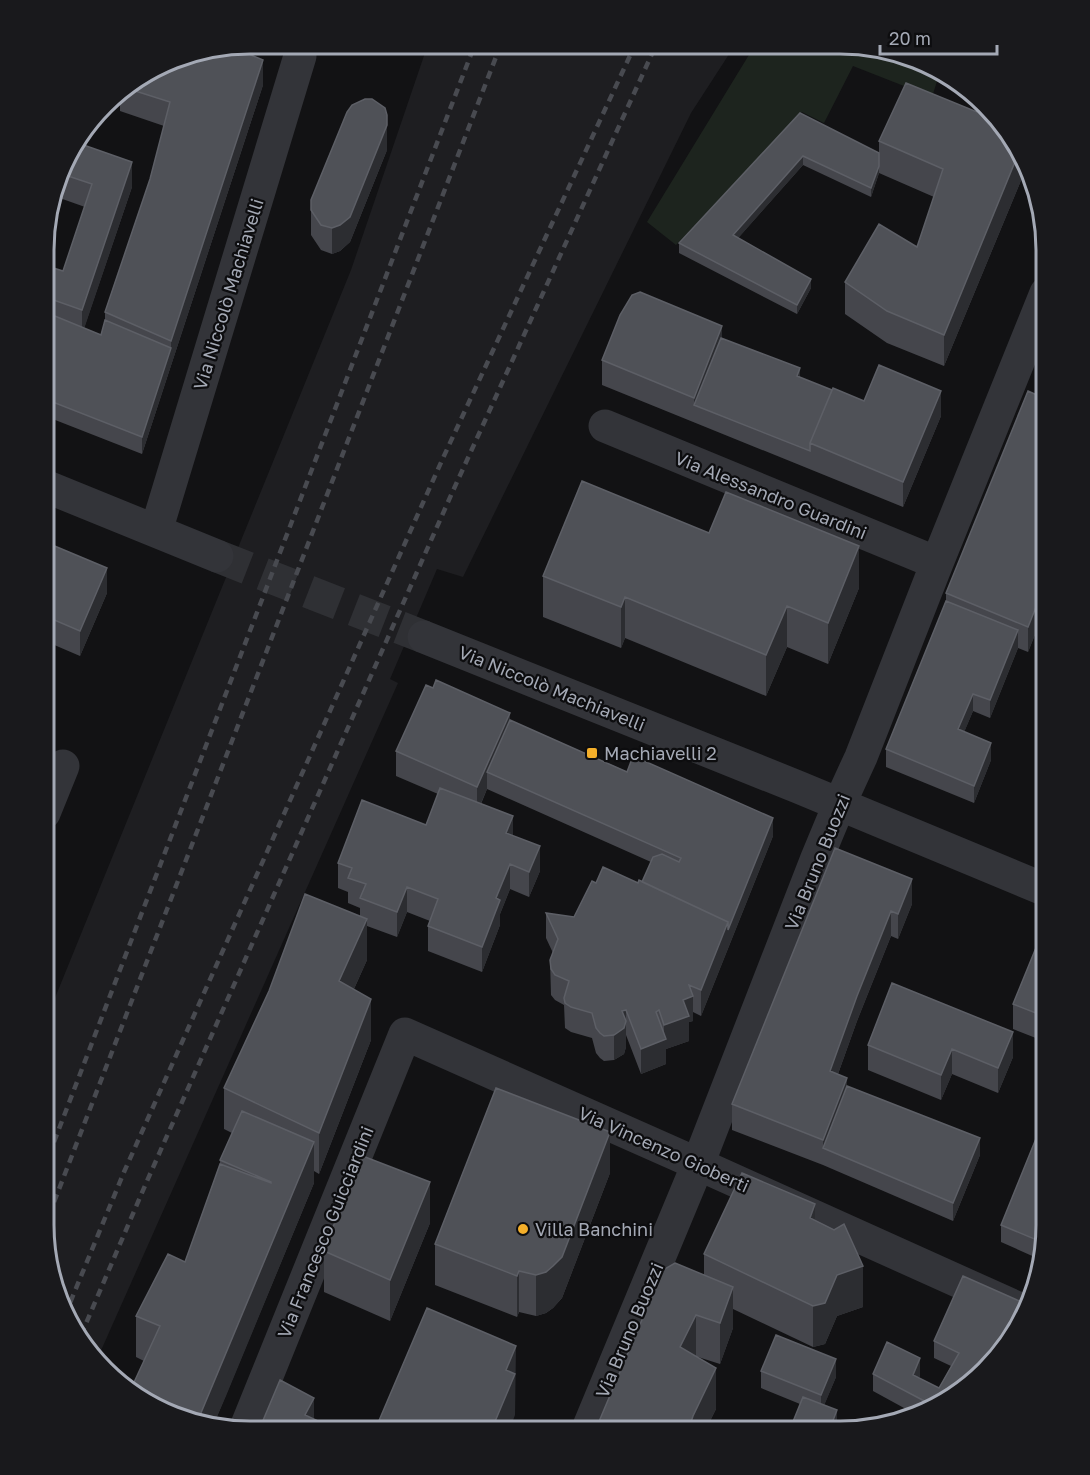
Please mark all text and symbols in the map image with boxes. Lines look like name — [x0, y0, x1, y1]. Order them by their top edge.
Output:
scale bar — [880, 18, 997, 56]
text: 20 m — [889, 27, 931, 49]
street label: Via Niccolò Machiavelli — [188, 196, 268, 392]
street label: Via Alessandro Guardini — [672, 446, 870, 544]
street label: Via Niccolò Machiavelli — [456, 641, 648, 735]
place label: Machiavelli 2 — [604, 742, 717, 764]
marker: Machiavelli 2 — [585, 746, 599, 760]
street label: Via Bruno Buozzi — [780, 791, 854, 933]
street label: Via Vincenzo Gioberti — [575, 1101, 753, 1197]
street label: Via Francesco Guicciardini — [272, 1123, 378, 1341]
place label: Villa Banchini — [535, 1218, 653, 1240]
marker: Villa Banchini — [516, 1222, 530, 1236]
street label: Via Bruno Buozzi — [591, 1259, 667, 1401]

